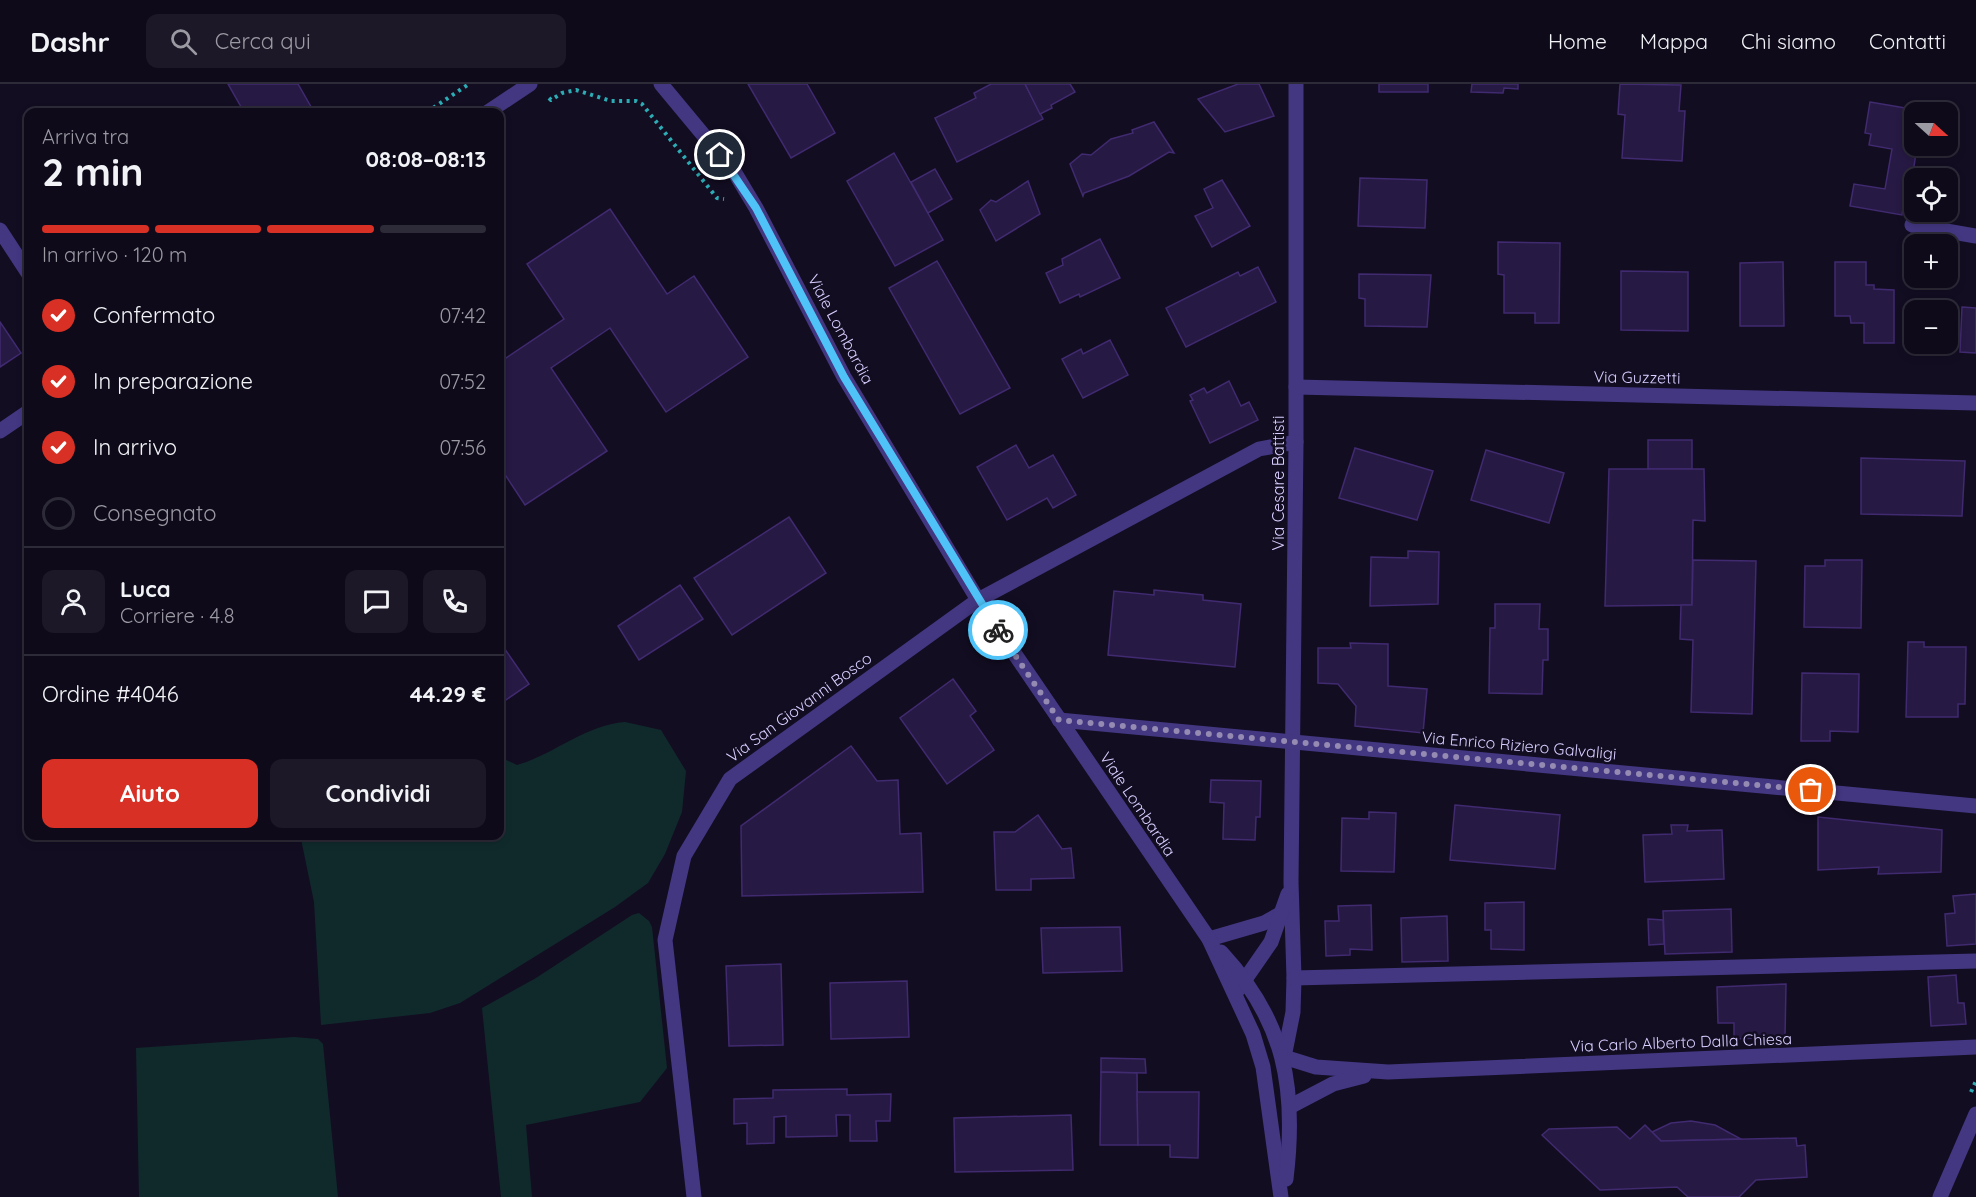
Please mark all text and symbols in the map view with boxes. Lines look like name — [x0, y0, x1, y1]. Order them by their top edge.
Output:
search box — [146, 14, 566, 68]
text: Dashr — [30, 24, 110, 59]
icon: search — [167, 25, 200, 58]
text: Cerca qui — [215, 27, 311, 55]
text: Home — [1548, 28, 1607, 54]
text: Mappa — [1640, 28, 1708, 54]
text: Chi siamo — [1741, 28, 1836, 54]
text: Contatti — [1869, 28, 1946, 54]
north arrow — [1904, 102, 1958, 156]
map controls — [1904, 102, 1958, 354]
text: Arriva tra — [42, 124, 129, 149]
pin — [694, 129, 745, 180]
icon: home — [703, 138, 736, 171]
text: 08:08–08:13 — [366, 145, 486, 173]
text: 2 min — [42, 147, 144, 196]
button: locate — [1904, 168, 1958, 222]
button: + — [1904, 234, 1958, 288]
text: In arrivo · 120 m — [42, 242, 187, 267]
street label: Viale Lombardia — [804, 271, 878, 387]
icon: check — [42, 299, 75, 332]
button: − — [1904, 300, 1958, 354]
text: Confermato — [93, 301, 215, 329]
text: 07:42 — [440, 303, 486, 328]
icon: check — [42, 365, 75, 398]
street label: Via Guzzetti — [1593, 366, 1681, 388]
text: In preparazione — [93, 367, 253, 395]
text: 07:52 — [439, 369, 486, 394]
street label: Via Cesare Battisti — [1268, 416, 1288, 550]
icon: check — [42, 431, 75, 464]
text: In arrivo — [93, 433, 177, 461]
text: 07:56 — [440, 435, 486, 460]
text: Consegnato — [93, 499, 216, 527]
button: person — [42, 570, 105, 633]
button: chat — [345, 570, 408, 633]
button: phone — [423, 570, 486, 633]
text: Luca — [120, 575, 171, 603]
courier — [968, 600, 1028, 660]
text: Corriere · 4.8 — [120, 603, 234, 628]
icon: bike — [982, 614, 1015, 647]
street label: Via San Giovanni Bosco — [723, 648, 875, 766]
text: Ordine #4046 — [42, 680, 179, 708]
text: 44.29 € — [410, 680, 486, 708]
street label: Via Enrico Riziero Galvaligi — [1421, 727, 1617, 763]
street label: Viale Lombardia — [1096, 748, 1180, 860]
button: Aiuto — [42, 759, 258, 828]
button: Condividi — [270, 759, 486, 828]
pin — [1785, 764, 1836, 815]
icon: bag — [1794, 773, 1827, 806]
street label: Via Carlo Alberto Dalla Chiesa — [1570, 1028, 1792, 1056]

